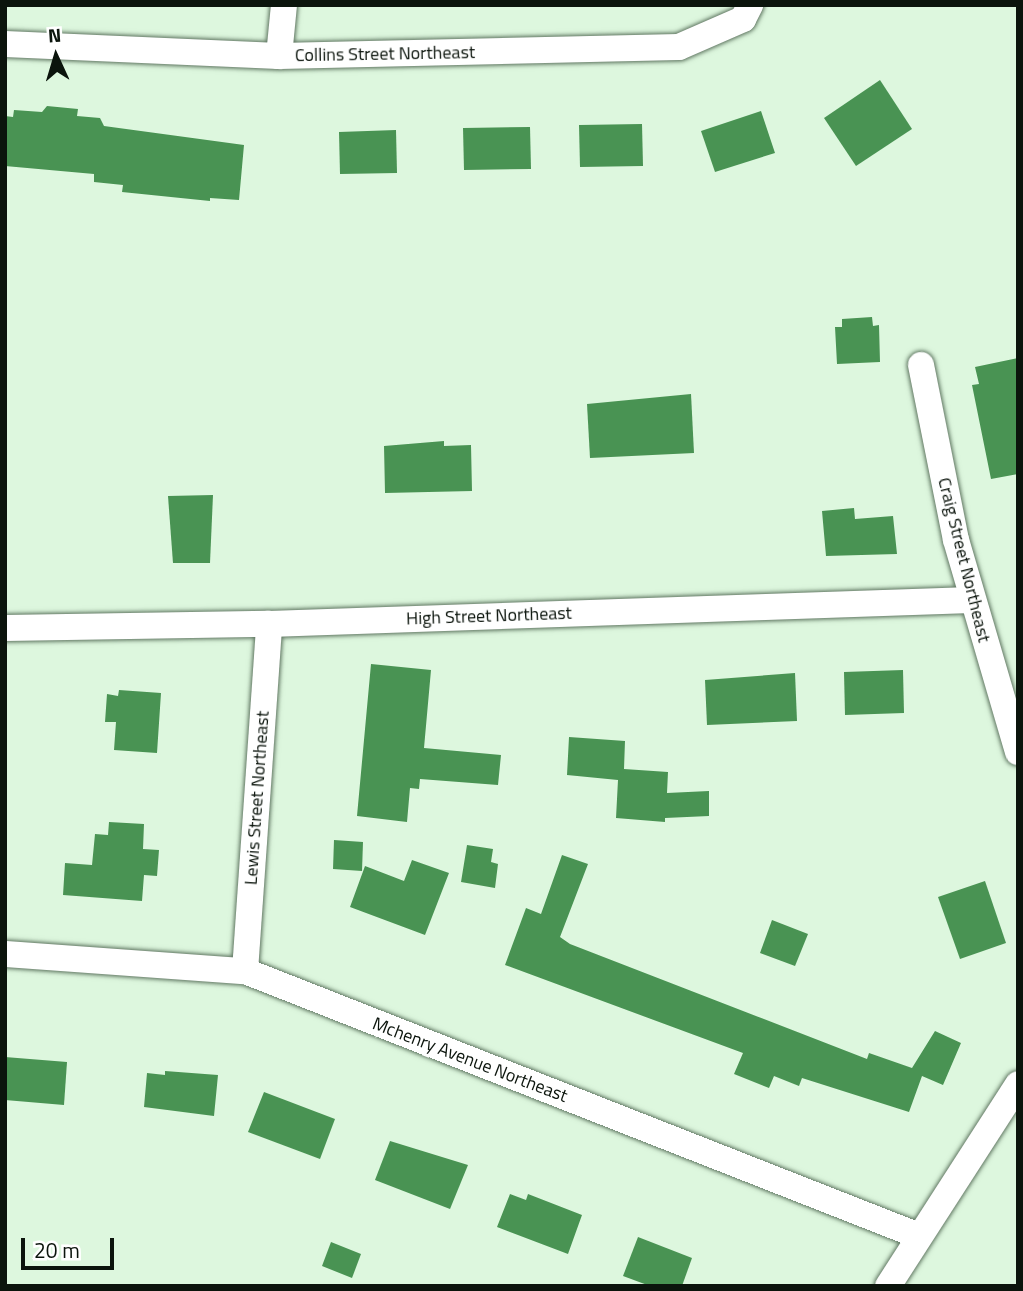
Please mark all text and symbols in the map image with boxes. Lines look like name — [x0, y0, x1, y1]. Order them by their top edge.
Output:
text: N — [47, 20, 62, 49]
north arrow — [21, 21, 91, 91]
street label: Collins Street Northeast — [295, 42, 475, 66]
street label: Craig Street Northeast — [933, 475, 995, 645]
street label: High Street Northeast — [406, 602, 572, 630]
street label: Lewis Street Northeast — [240, 710, 274, 886]
street label: Mchenry Avenue Northeast — [369, 1013, 571, 1107]
scale bar — [24, 1224, 117, 1268]
text: 20 m — [34, 1234, 80, 1266]

